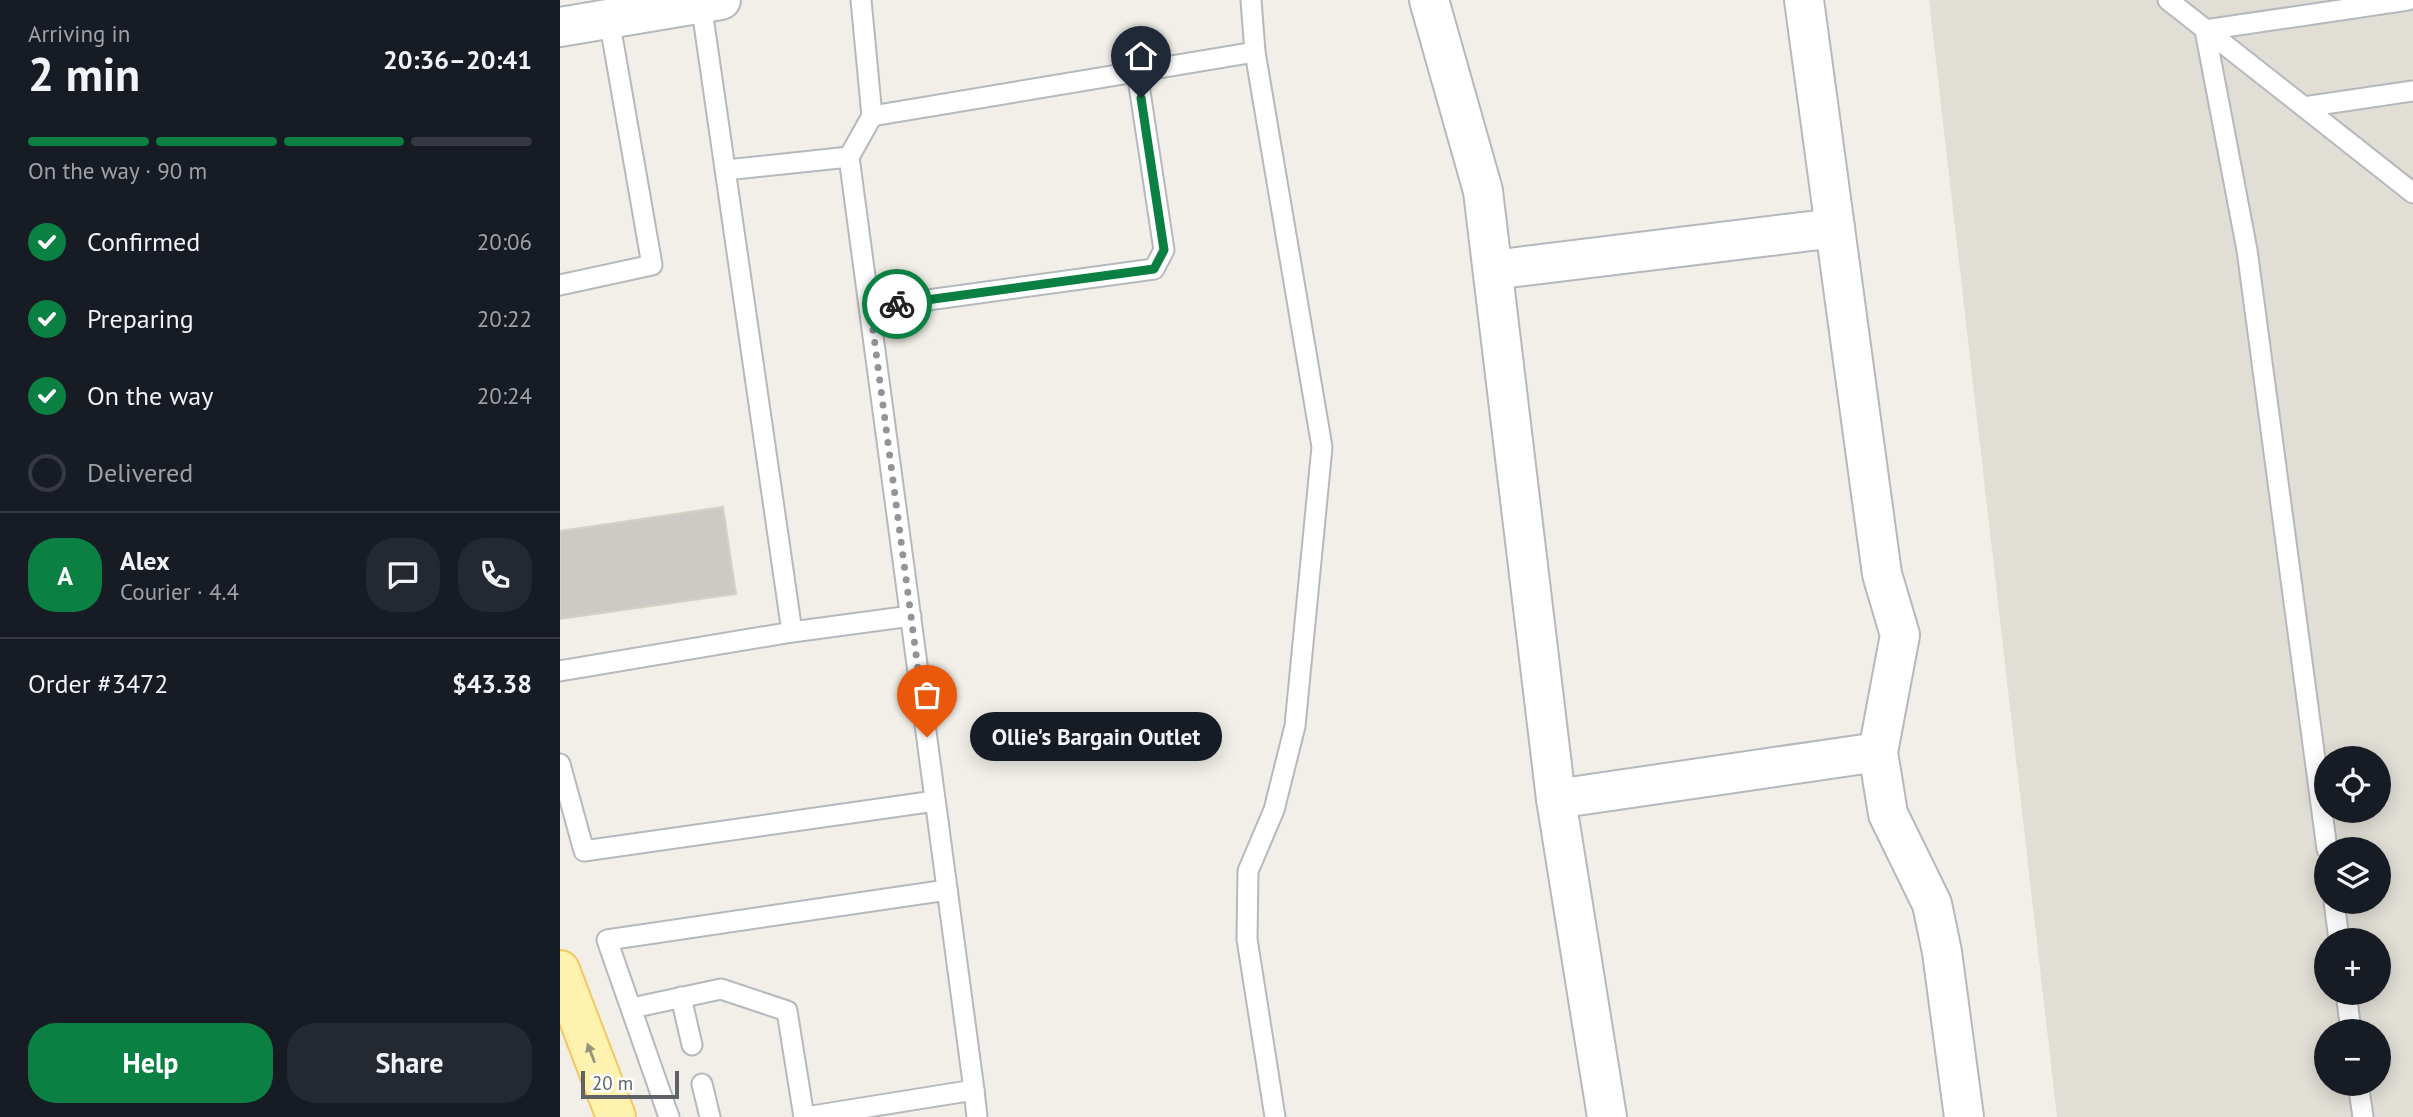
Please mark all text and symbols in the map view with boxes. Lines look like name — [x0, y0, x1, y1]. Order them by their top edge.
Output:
text: Arriving in — [28, 19, 130, 48]
pin — [1111, 26, 1171, 98]
icon: home — [1122, 37, 1160, 75]
text: 20:36–20:41 — [383, 43, 532, 76]
text: 2 min — [28, 44, 140, 104]
text: On the way · 90 m — [28, 156, 207, 185]
icon: check — [28, 223, 66, 261]
text: Confirmed — [87, 225, 200, 258]
text: 20:06 — [477, 227, 532, 256]
courier — [862, 269, 932, 339]
icon: bike — [878, 285, 916, 323]
icon: check — [28, 300, 66, 338]
text: Preparing — [87, 302, 194, 335]
text: 20:22 — [477, 304, 532, 333]
icon: check — [28, 377, 66, 415]
text: On the way — [87, 379, 213, 412]
text: 20:24 — [477, 381, 532, 410]
text: Delivered — [87, 456, 193, 489]
button: chat — [366, 538, 440, 612]
button: phone — [458, 538, 532, 612]
text: Alex — [120, 544, 170, 577]
text: A — [57, 559, 73, 592]
text: Courier · 4.4 — [120, 577, 239, 606]
pin — [897, 665, 957, 737]
text: Order #3472 — [28, 667, 168, 700]
text: $43.38 — [452, 667, 532, 700]
icon: bag — [908, 676, 946, 714]
callout: Ollie's Bargain Outlet — [969, 712, 1221, 762]
text: Ollie's Bargain Outlet — [992, 722, 1200, 751]
map controls — [2314, 746, 2391, 1096]
button: locate — [2314, 746, 2391, 823]
button: layers — [2314, 837, 2391, 914]
button: + — [2314, 928, 2391, 1005]
button: − — [2314, 1019, 2391, 1096]
button: Help — [28, 1023, 273, 1103]
button: Share — [287, 1023, 532, 1103]
one-way arrow — [586, 1043, 597, 1064]
scale bar — [581, 1068, 679, 1100]
text: 20 m — [592, 1071, 633, 1095]

